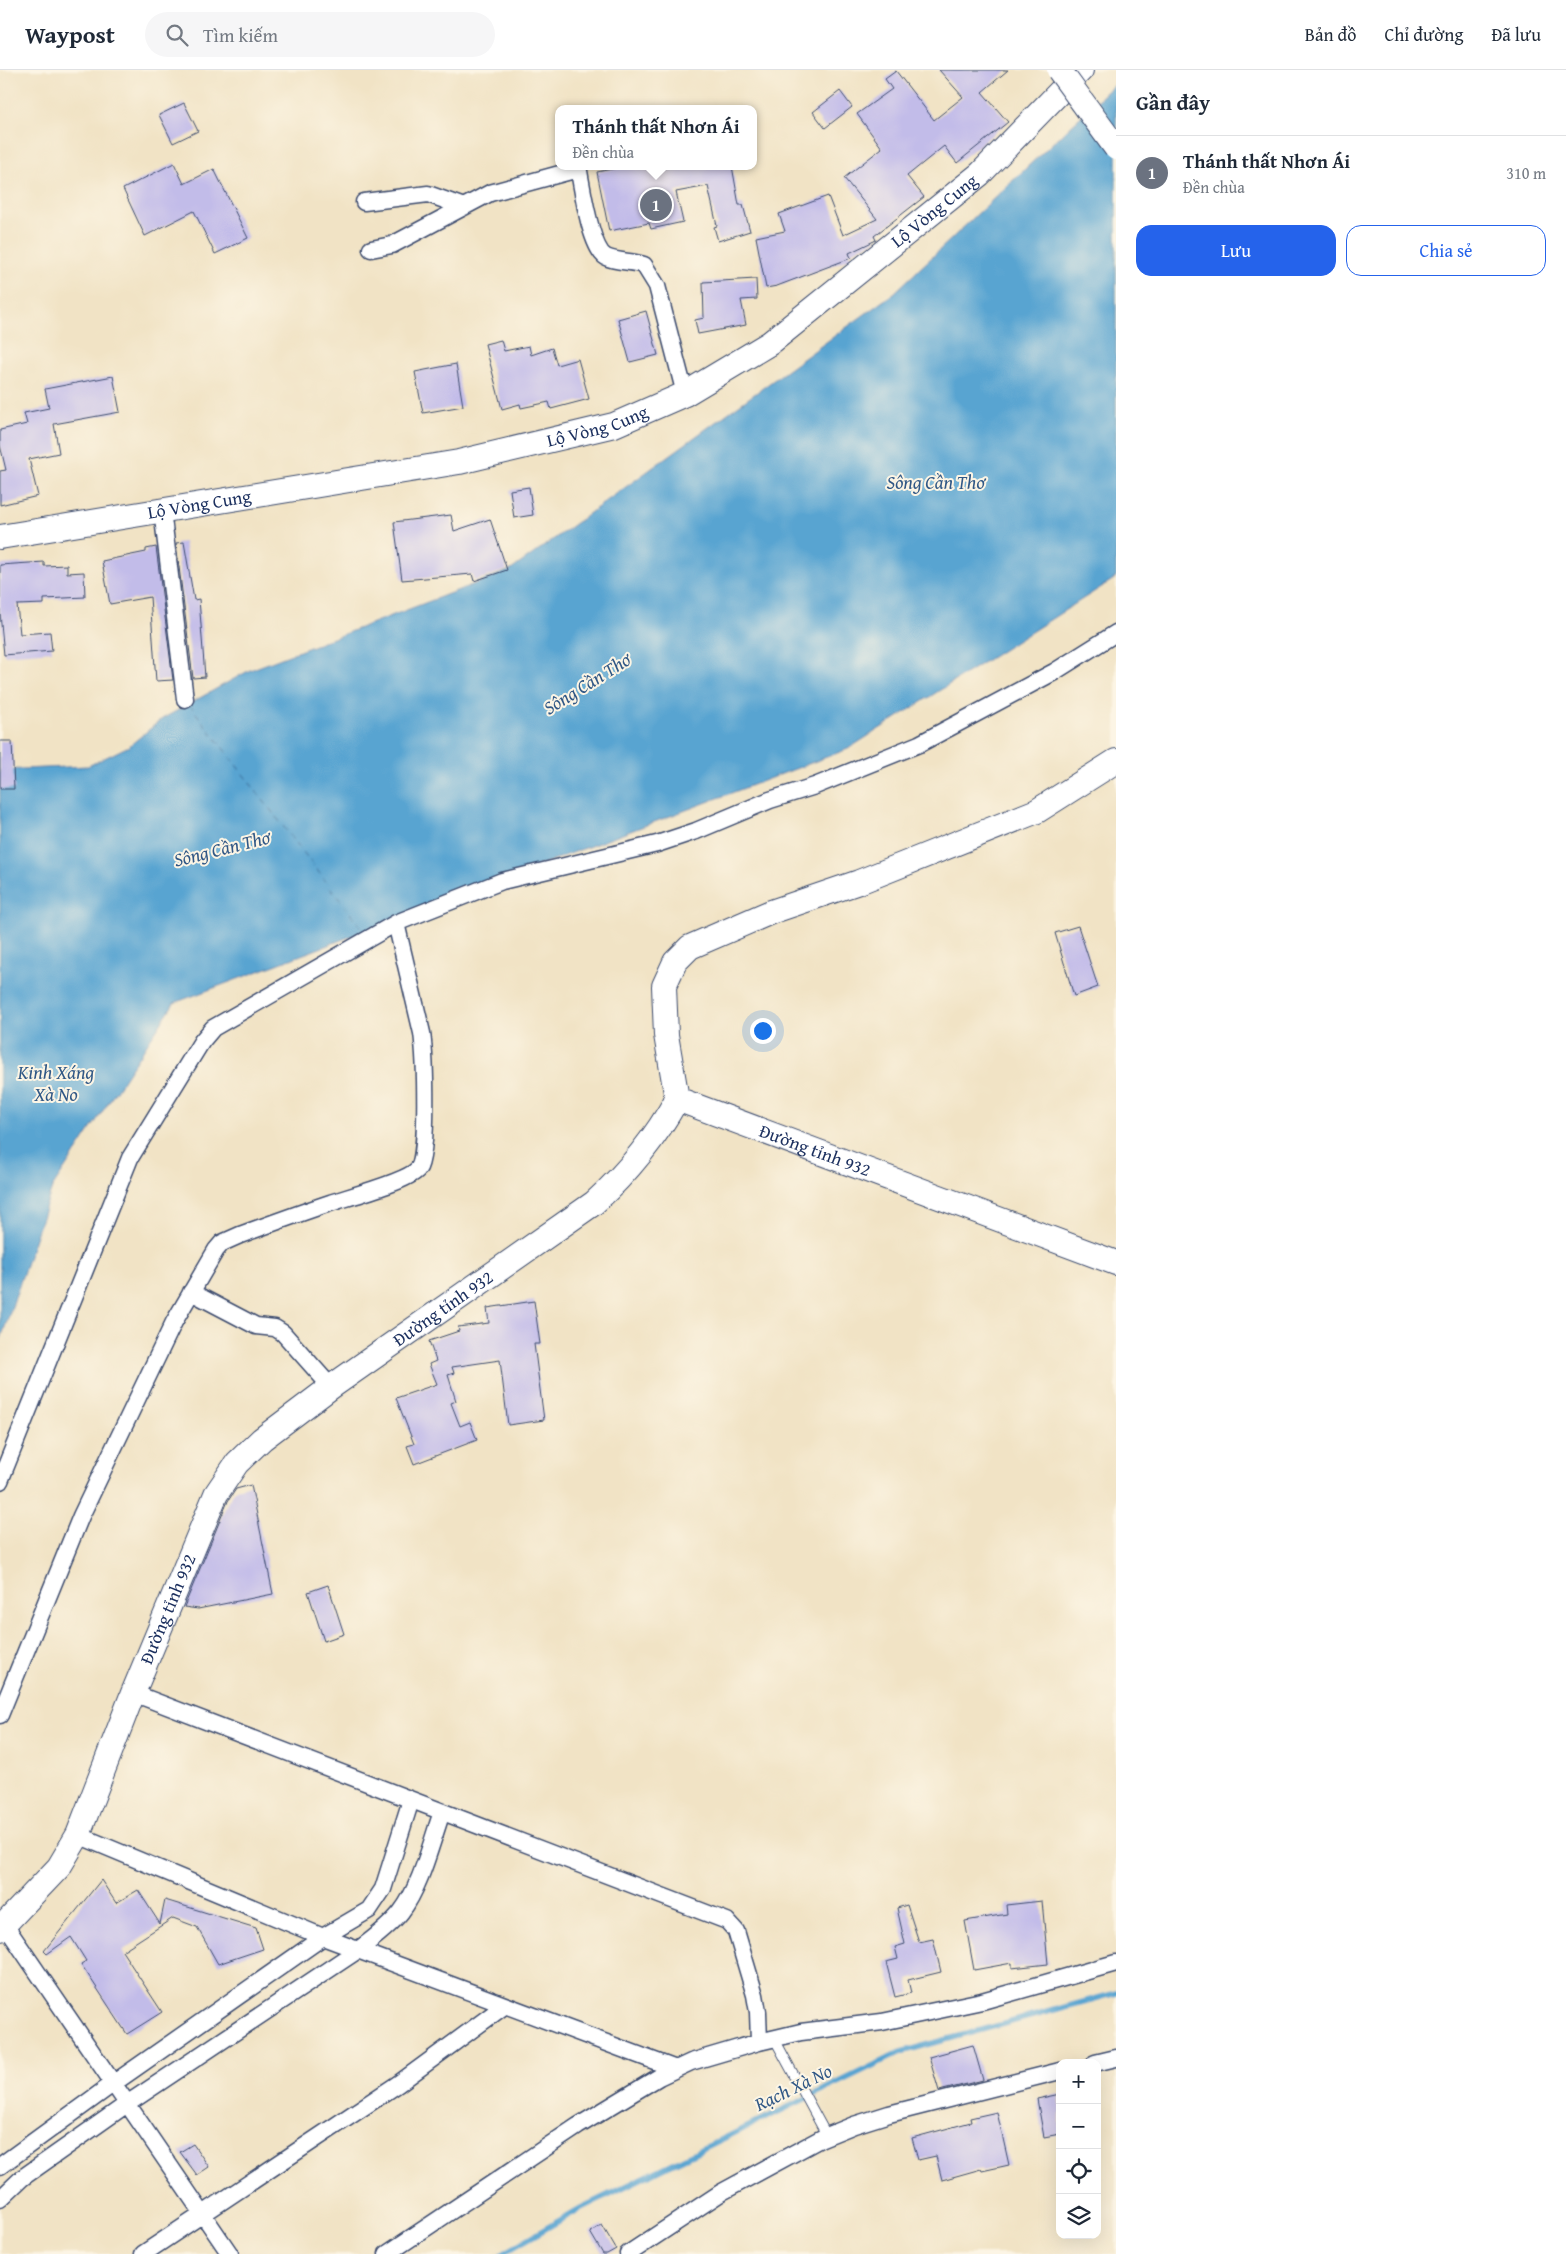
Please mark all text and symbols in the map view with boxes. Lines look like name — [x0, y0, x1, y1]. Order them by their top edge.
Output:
search box — [145, 12, 495, 57]
text: Waypost — [25, 17, 115, 52]
icon: search — [163, 21, 191, 49]
text: Tìm kiếm — [203, 21, 278, 49]
text: Bản đồ — [1305, 21, 1356, 48]
text: Chỉ đường — [1384, 21, 1463, 48]
text: Đã lưu — [1491, 21, 1541, 48]
text: Gần đây — [1136, 87, 1210, 118]
popup — [555, 105, 757, 170]
text: Thánh thất Nhơn Ái — [572, 112, 740, 140]
text: Đền chùa — [572, 140, 634, 164]
text: Thánh thất Nhơn Ái — [1183, 147, 1350, 175]
text: 1 — [1148, 161, 1156, 185]
text: 310 m — [1506, 161, 1546, 185]
street label: Lộ Vòng Cung — [885, 167, 983, 254]
text: Đền chùa — [1183, 175, 1245, 199]
pin: 1 — [640, 186, 672, 224]
button: Lưu — [1136, 225, 1336, 276]
button: Chia sẻ — [1346, 225, 1546, 276]
street label: Lộ Vòng Cung — [544, 398, 652, 454]
water label: Sông Cần Thơ — [887, 468, 986, 496]
street label: Lộ Vòng Cung — [145, 482, 253, 526]
water label: Sông Cần Thơ — [538, 644, 637, 721]
water label: Sông Cần Thơ — [171, 822, 274, 874]
your location — [750, 1018, 776, 1044]
water label: Kinh Xáng Xà No — [17, 1058, 95, 1108]
street label: Đường tỉnh 932 — [756, 1117, 875, 1183]
street label: Đường tỉnh 932 — [387, 1264, 498, 1353]
street label: Đường tỉnh 932 — [133, 1550, 203, 1668]
water label: Rạch Xà No — [749, 2056, 836, 2118]
map controls — [1056, 2059, 1101, 2239]
button: + — [1056, 2059, 1101, 2104]
button: − — [1056, 2104, 1101, 2149]
button: locate — [1056, 2149, 1101, 2194]
button: layers — [1056, 2194, 1101, 2239]

